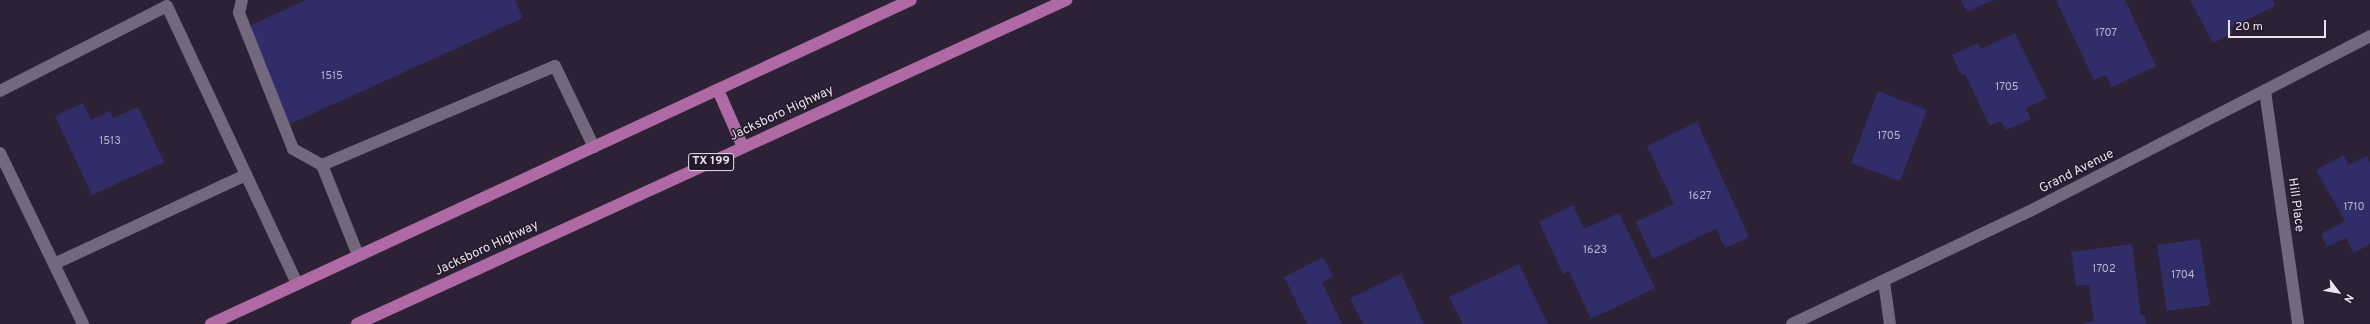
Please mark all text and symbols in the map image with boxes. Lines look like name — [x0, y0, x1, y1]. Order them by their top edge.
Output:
scale bar — [2230, 12, 2328, 38]
text: 20 m — [2235, 19, 2263, 35]
house number: 1707 — [2095, 26, 2117, 40]
house number: 1515 — [321, 69, 343, 83]
house number: 1705 — [1995, 80, 2019, 94]
street label: Jacksboro Highway — [728, 83, 836, 145]
house number: 1705 — [1877, 129, 1901, 143]
house number: 1513 — [99, 134, 121, 148]
street label: Grand Avenue — [2037, 146, 2117, 198]
road number: TX 199 — [688, 152, 734, 172]
street label: Hill Place — [2283, 177, 2307, 233]
house number: 1627 — [1688, 189, 1712, 203]
house number: 1710 — [2343, 200, 2365, 214]
street label: Jacksboro Highway — [433, 218, 541, 280]
house number: 1623 — [1583, 243, 1607, 257]
house number: 1702 — [2092, 262, 2116, 276]
house number: 1704 — [2171, 268, 2195, 282]
north arrow — [2318, 272, 2358, 312]
text: N — [2340, 291, 2356, 305]

